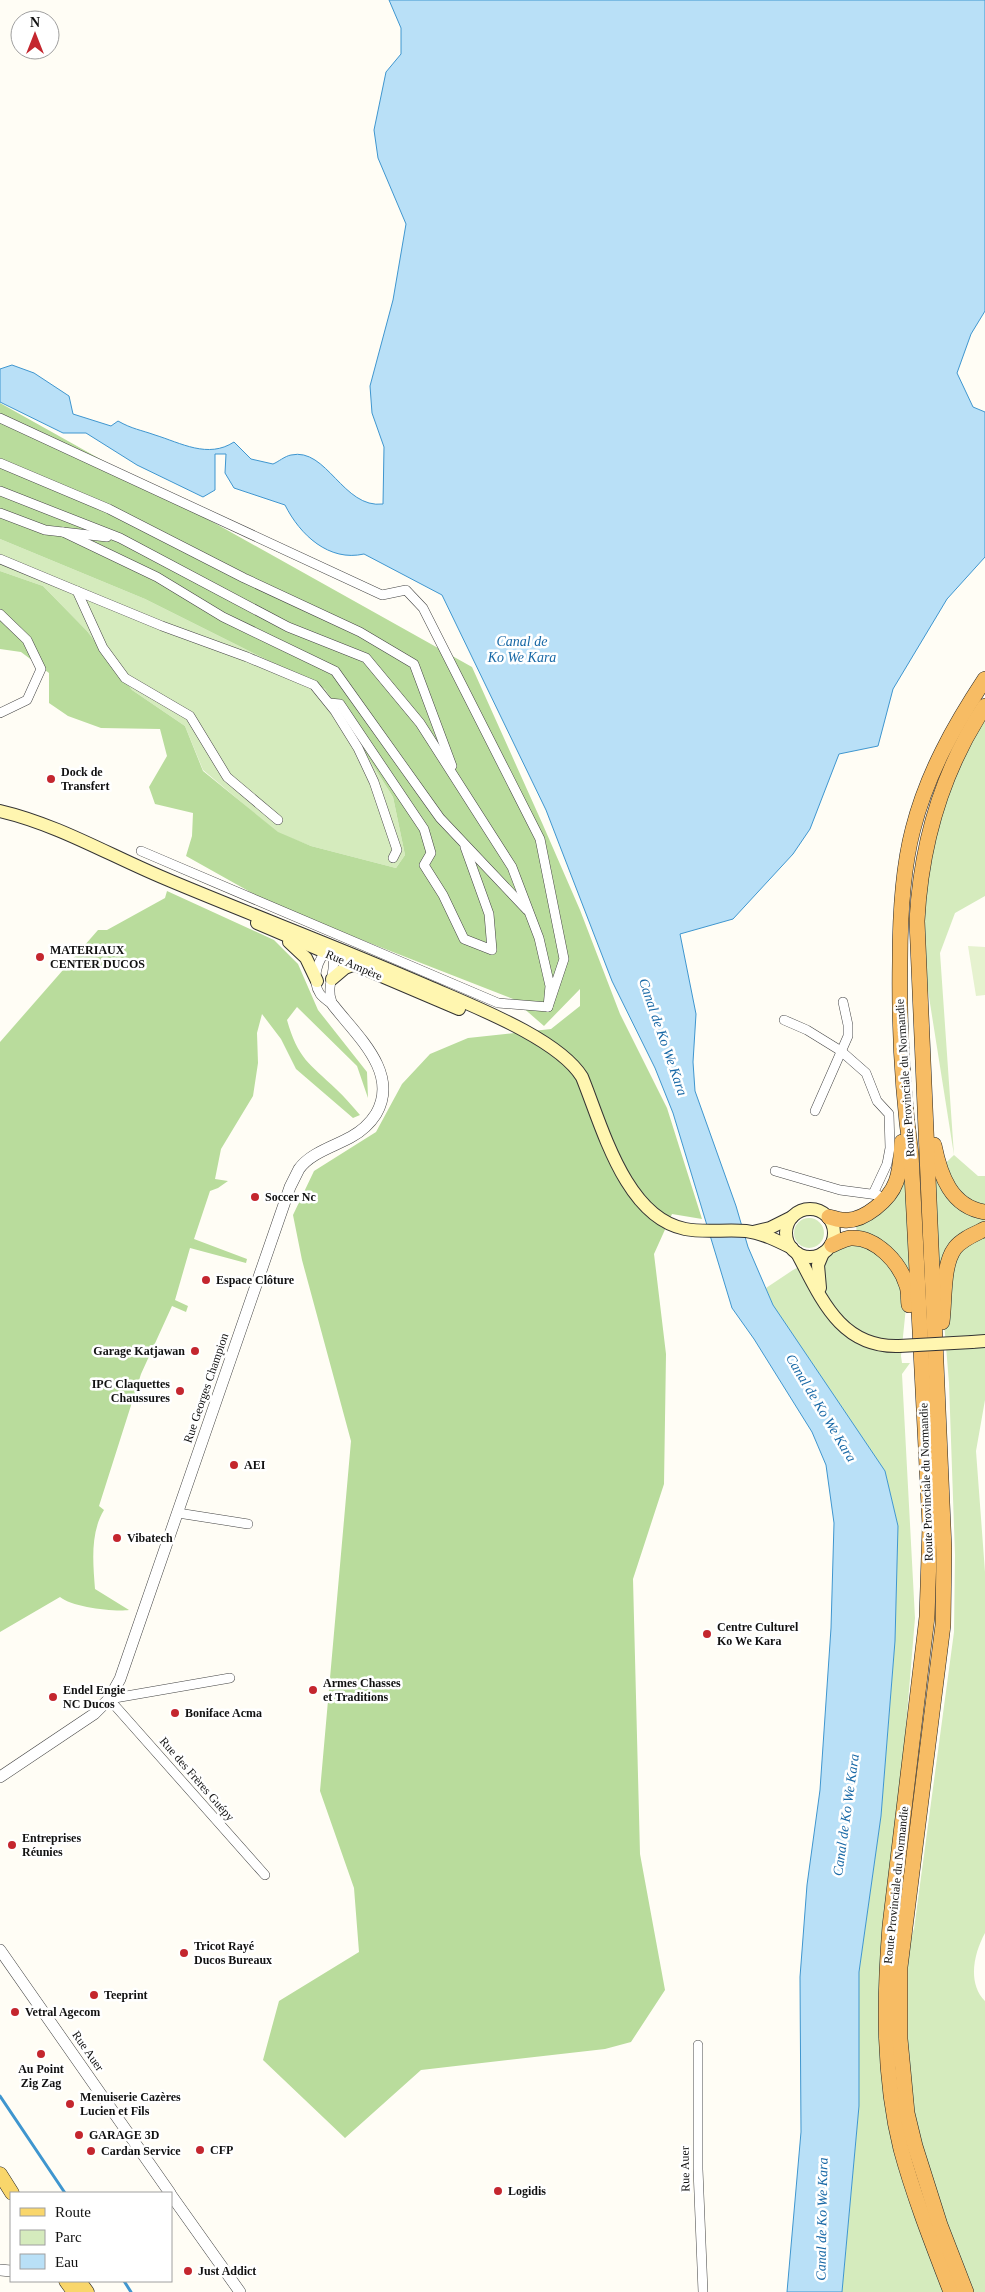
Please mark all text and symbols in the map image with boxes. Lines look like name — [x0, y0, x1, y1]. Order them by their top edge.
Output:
north arrow — [10, 10, 60, 60]
text: N — [30, 15, 40, 30]
water label: Canal de Ko We Kara — [487, 634, 556, 665]
place label: Dock de Transfert — [61, 765, 109, 793]
marker: Dock de Transfert — [45, 773, 57, 785]
place label: MATERIAUX CENTER DUCOS — [50, 943, 145, 971]
street label: Rue Ampère — [323, 947, 385, 983]
marker: MATERIAUX CENTER DUCOS — [34, 951, 46, 963]
water label: Canal de Ko We Kara — [636, 976, 690, 1098]
street label: Route Provinciale du Normandie — [892, 999, 918, 1157]
place label: Soccer Nc — [265, 1190, 316, 1204]
marker: Soccer Nc — [249, 1191, 261, 1203]
place label: Espace Clôture — [216, 1273, 295, 1287]
marker: Espace Clôture — [200, 1274, 212, 1286]
street label: Rue Georges Champion — [181, 1331, 231, 1445]
place label: Garage Katjawan — [93, 1344, 185, 1358]
marker: Garage Katjawan — [189, 1345, 201, 1357]
water label: Canal de Ko We Kara — [783, 1351, 859, 1465]
place label: IPC Claquettes Chaussures — [92, 1377, 170, 1405]
marker: IPC Claquettes Chaussures — [174, 1385, 186, 1397]
street label: Route Provinciale du Normandie — [916, 1403, 936, 1561]
place label: AEI — [244, 1458, 266, 1472]
marker: AEI — [228, 1459, 240, 1471]
place label: Vibatech — [127, 1531, 173, 1545]
marker: Vibatech — [111, 1532, 123, 1544]
place label: Centre Culturel Ko We Kara — [717, 1620, 799, 1648]
marker: Centre Culturel Ko We Kara — [701, 1628, 713, 1640]
place label: Armes Chasses et Traditions — [323, 1676, 401, 1704]
place label: Endel Engie NC Ducos — [63, 1683, 126, 1711]
marker: Armes Chasses et Traditions — [307, 1684, 319, 1696]
marker: Endel Engie NC Ducos — [47, 1691, 59, 1703]
place label: Boniface Acma — [185, 1706, 262, 1720]
marker: Boniface Acma — [169, 1707, 181, 1719]
street label: Rue des Frères Guépy — [157, 1734, 237, 1824]
water label: Canal de Ko We Kara — [830, 1753, 862, 1877]
street label: Route Provinciale du Normandie — [881, 1806, 911, 1964]
place label: Entreprises Réunies — [22, 1831, 81, 1859]
marker: Entreprises Réunies — [6, 1839, 18, 1851]
place label: Tricot Rayé Ducos Bureaux — [194, 1939, 272, 1967]
marker: Tricot Rayé Ducos Bureaux — [178, 1947, 190, 1959]
place label: Teeprint — [104, 1988, 148, 2002]
marker: Teeprint — [88, 1989, 100, 2001]
place label: Vetral Agecom — [25, 2005, 100, 2019]
marker: Vetral Agecom — [9, 2006, 21, 2018]
street label: Rue Auer — [69, 2028, 107, 2074]
marker: Au Point Zig Zag — [35, 2048, 47, 2060]
place label: Au Point Zig Zag — [18, 2062, 64, 2090]
place label: Menuiserie Cazères Lucien et Fils — [80, 2090, 181, 2118]
marker: Menuiserie Cazères Lucien et Fils — [64, 2098, 76, 2110]
place label: GARAGE 3D — [89, 2128, 160, 2142]
marker: GARAGE 3D — [73, 2129, 85, 2141]
place label: CFP — [210, 2143, 233, 2157]
place label: Cardan Service — [101, 2144, 181, 2158]
marker: CFP — [194, 2144, 206, 2156]
marker: Cardan Service — [85, 2145, 97, 2157]
street label: Rue Auer — [678, 2146, 692, 2192]
water label: Canal de Ko We Kara — [813, 2157, 831, 2281]
place label: Logidis — [508, 2184, 546, 2198]
marker: Logidis — [492, 2185, 504, 2197]
legend — [10, 2192, 172, 2282]
text: Route — [55, 2204, 91, 2220]
text: Parc — [55, 2229, 82, 2245]
text: Eau — [55, 2254, 79, 2270]
place label: Just Addict — [198, 2264, 256, 2278]
marker: Just Addict — [182, 2265, 194, 2277]

